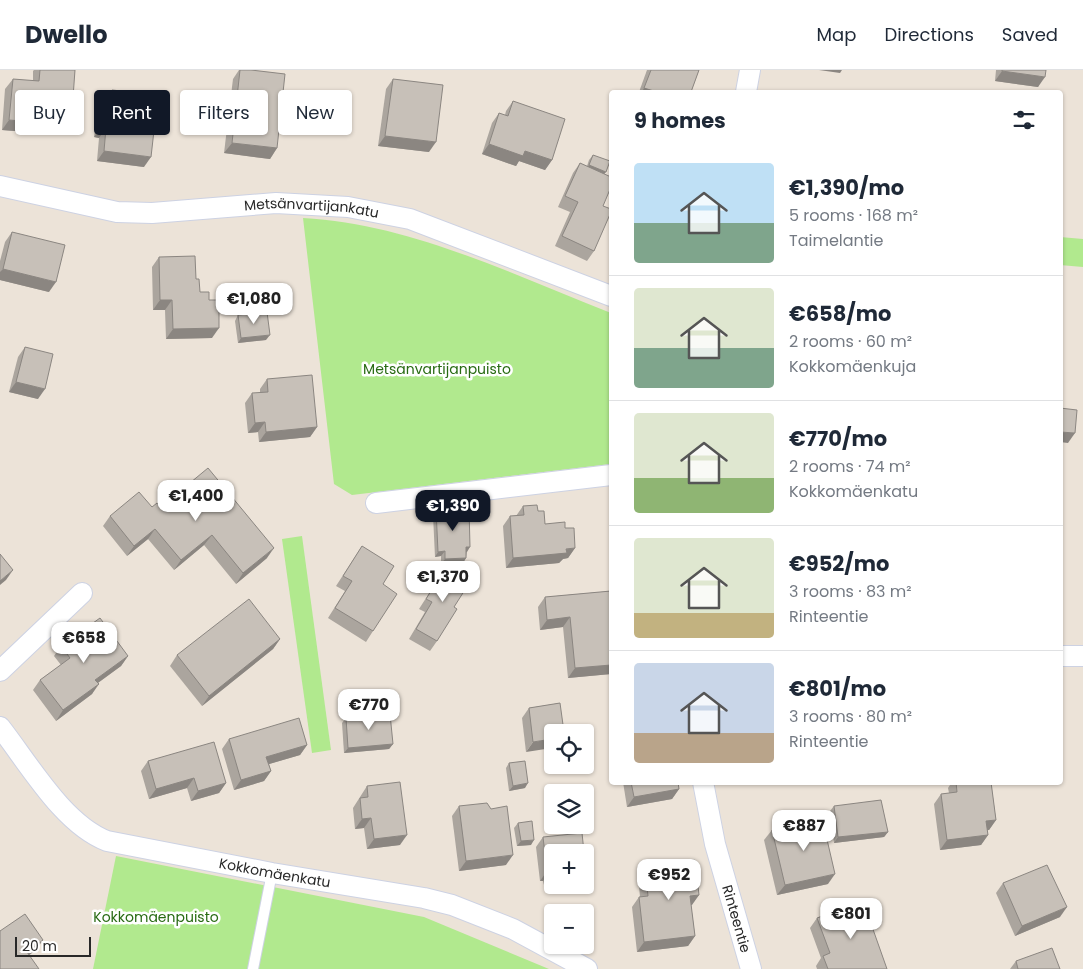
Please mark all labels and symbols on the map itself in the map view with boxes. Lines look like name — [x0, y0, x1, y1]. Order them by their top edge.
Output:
street label: Metsänvartijankatu — [243, 193, 381, 223]
pin: €1,080 — [213, 282, 295, 325]
park label: Metsänvartijanpuisto — [363, 359, 511, 379]
pin: €1,400 — [155, 480, 237, 522]
pin: €1,390 — [412, 490, 494, 532]
pin: €1,370 — [402, 560, 484, 603]
pin: €658 — [54, 622, 114, 664]
pin: €770 — [339, 688, 399, 731]
pin: €887 — [774, 810, 834, 852]
street label: Kokkomäenkatu — [217, 853, 332, 892]
pin: €952 — [639, 858, 699, 901]
street label: Rinteentie — [717, 883, 756, 955]
pin: €801 — [821, 898, 881, 940]
park label: Kokkomäenpuisto — [93, 907, 219, 927]
scale bar — [15, 934, 91, 957]

